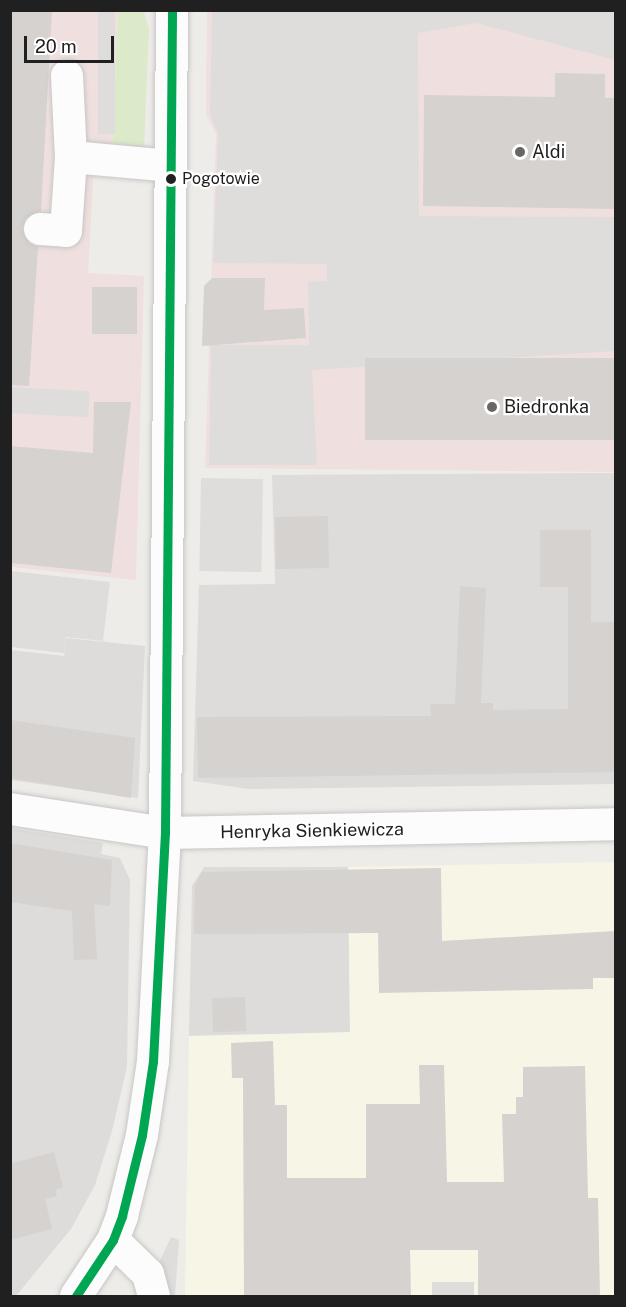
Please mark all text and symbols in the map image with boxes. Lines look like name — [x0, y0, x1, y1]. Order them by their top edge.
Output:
scale bar — [27, 24, 117, 62]
text: 20 m — [35, 36, 77, 57]
place label: Aldi — [532, 141, 565, 163]
marker: Aldi — [513, 145, 527, 159]
place label: Pogotowie — [182, 169, 260, 189]
marker: Pogotowie — [165, 173, 177, 185]
place label: Biedronka — [504, 396, 589, 418]
marker: Biedronka — [485, 400, 499, 414]
street label: Henryka Sienkiewicza — [220, 819, 404, 843]

